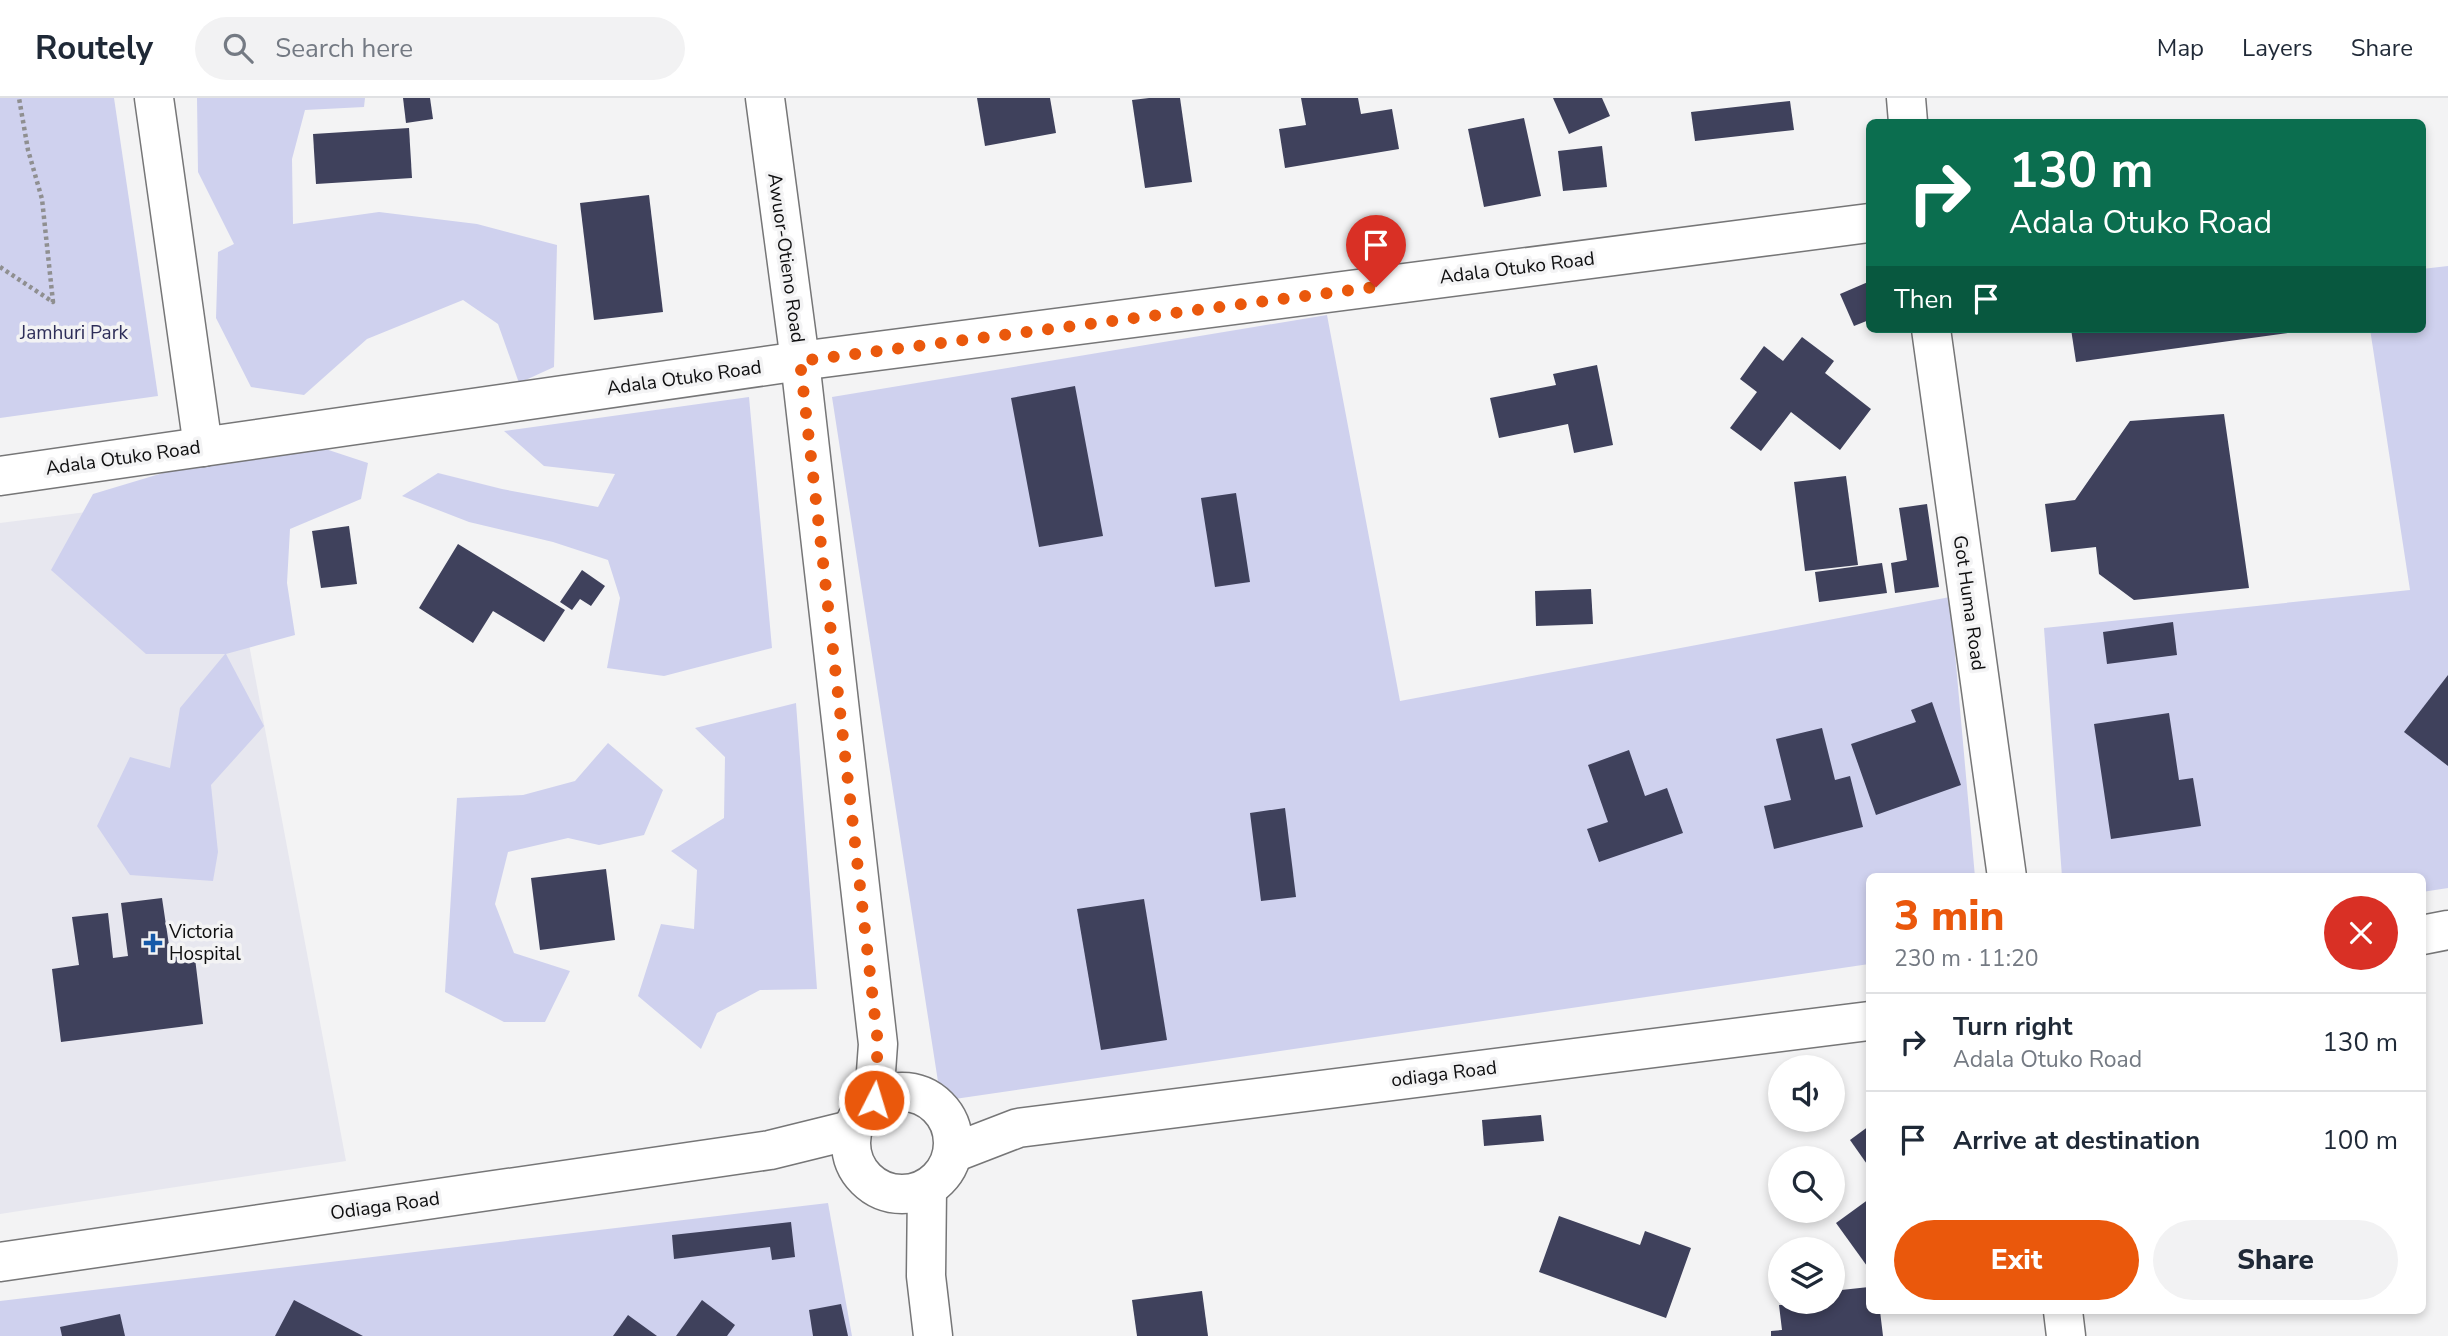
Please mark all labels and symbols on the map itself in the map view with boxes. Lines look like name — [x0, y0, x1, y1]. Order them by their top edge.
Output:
street label: Awuor-Otieno Road — [761, 171, 811, 345]
pin — [1346, 215, 1406, 287]
street label: Adala Otuko Road — [1438, 246, 1596, 290]
park label: Jamhuri Park — [19, 320, 128, 346]
street label: Adala Otuko Road — [605, 354, 763, 402]
street label: Adala Otuko Road — [44, 434, 202, 482]
street label: Got Huma Road — [1947, 534, 1991, 672]
place label: Victoria Hospital — [168, 919, 241, 967]
marker: Victoria Hospital — [143, 933, 163, 953]
street label: odiaga Road — [1390, 1055, 1498, 1093]
position arrow — [837, 1063, 911, 1137]
street label: Odiaga Road — [329, 1185, 441, 1227]

